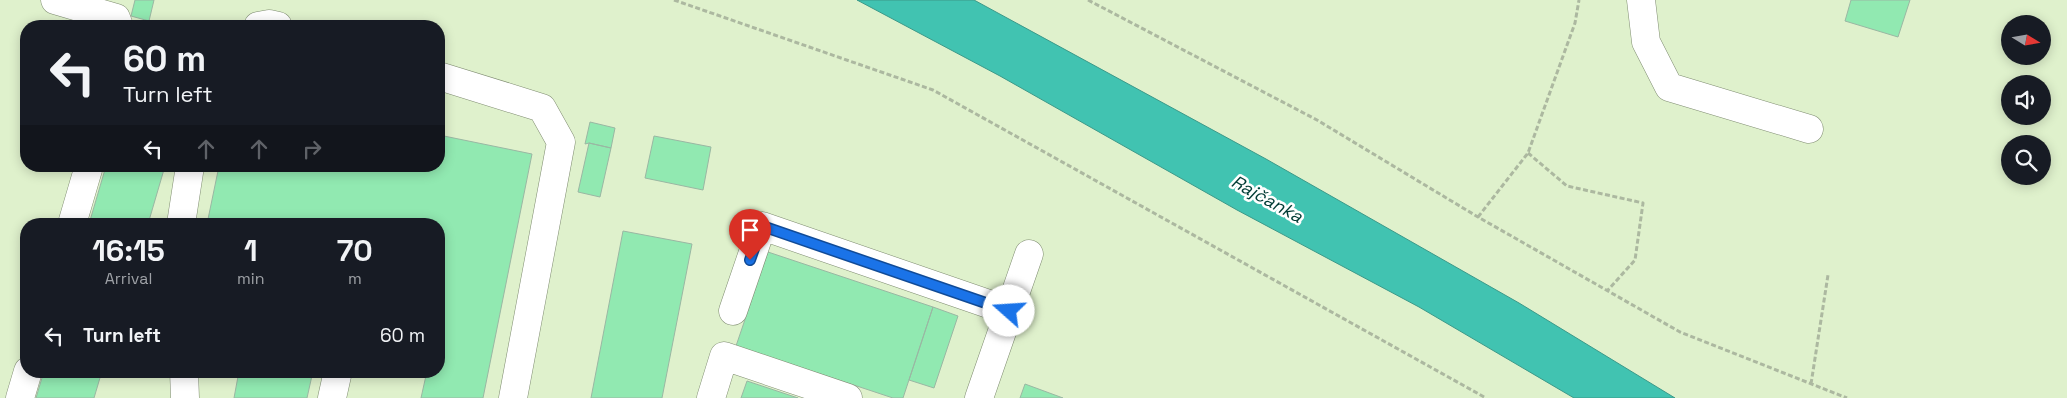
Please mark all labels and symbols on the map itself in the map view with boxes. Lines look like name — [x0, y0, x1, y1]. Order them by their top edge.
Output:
north arrow — [2001, 15, 2051, 65]
water label: Rajčanka — [1227, 170, 1308, 228]
pin — [729, 209, 771, 260]
position arrow — [982, 284, 1034, 336]

